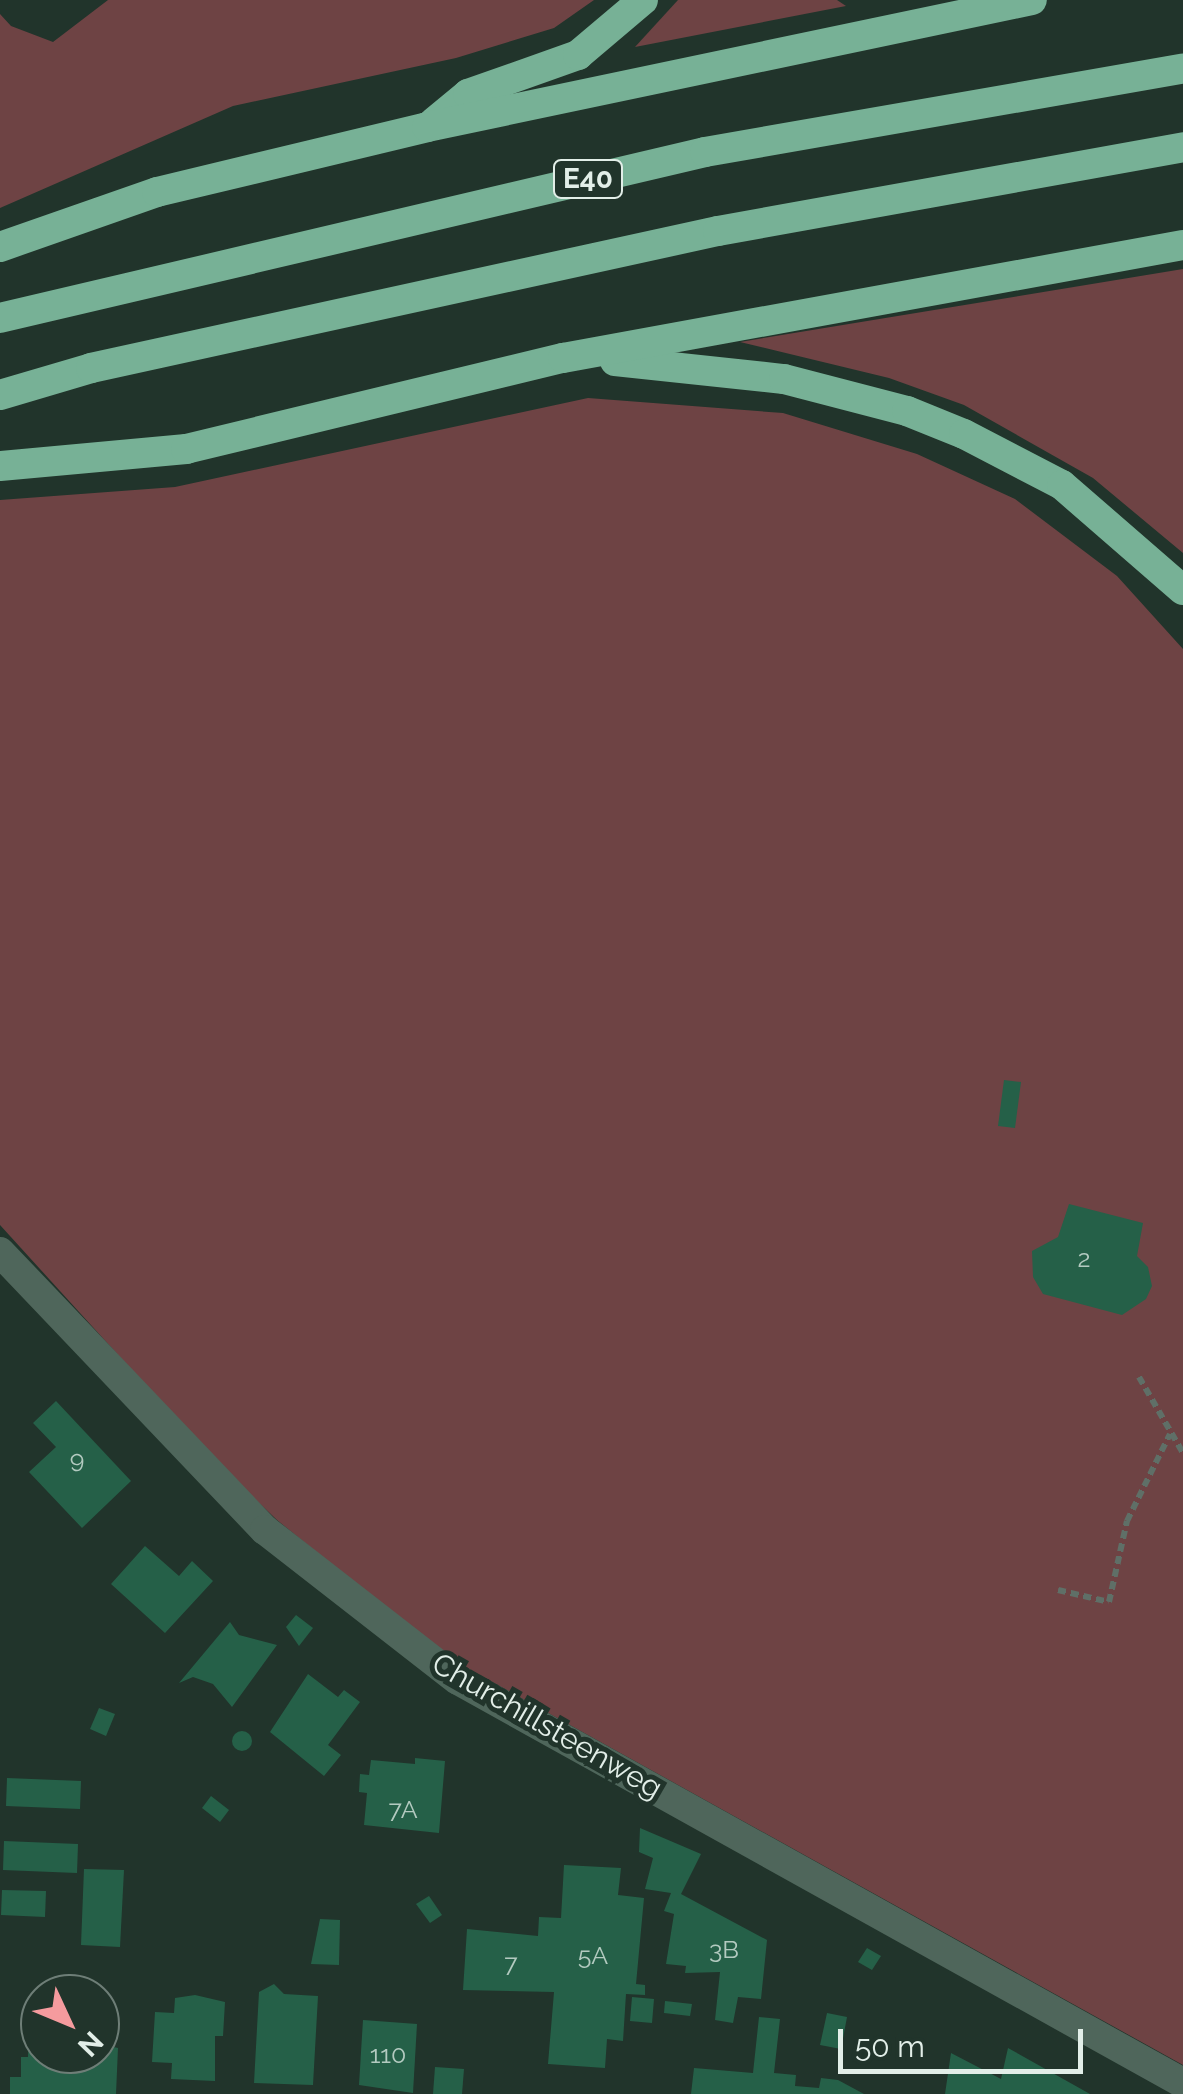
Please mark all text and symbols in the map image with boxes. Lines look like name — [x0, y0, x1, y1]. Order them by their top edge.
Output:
road number: E40 — [550, 156, 626, 202]
house number: 2 — [1077, 1243, 1091, 1273]
house number: 9 — [70, 1444, 84, 1474]
street label: Churchillsteenweg — [426, 1646, 668, 1806]
house number: 7A — [388, 1794, 418, 1824]
house number: 3B — [709, 1934, 739, 1964]
house number: 5A — [578, 1940, 608, 1970]
house number: 7 — [504, 1948, 518, 1978]
north arrow — [20, 1974, 120, 2074]
scale bar — [843, 2009, 1088, 2071]
text: N — [71, 2025, 110, 2063]
text: 50 m — [855, 2029, 925, 2064]
house number: 110 — [370, 2039, 406, 2069]

